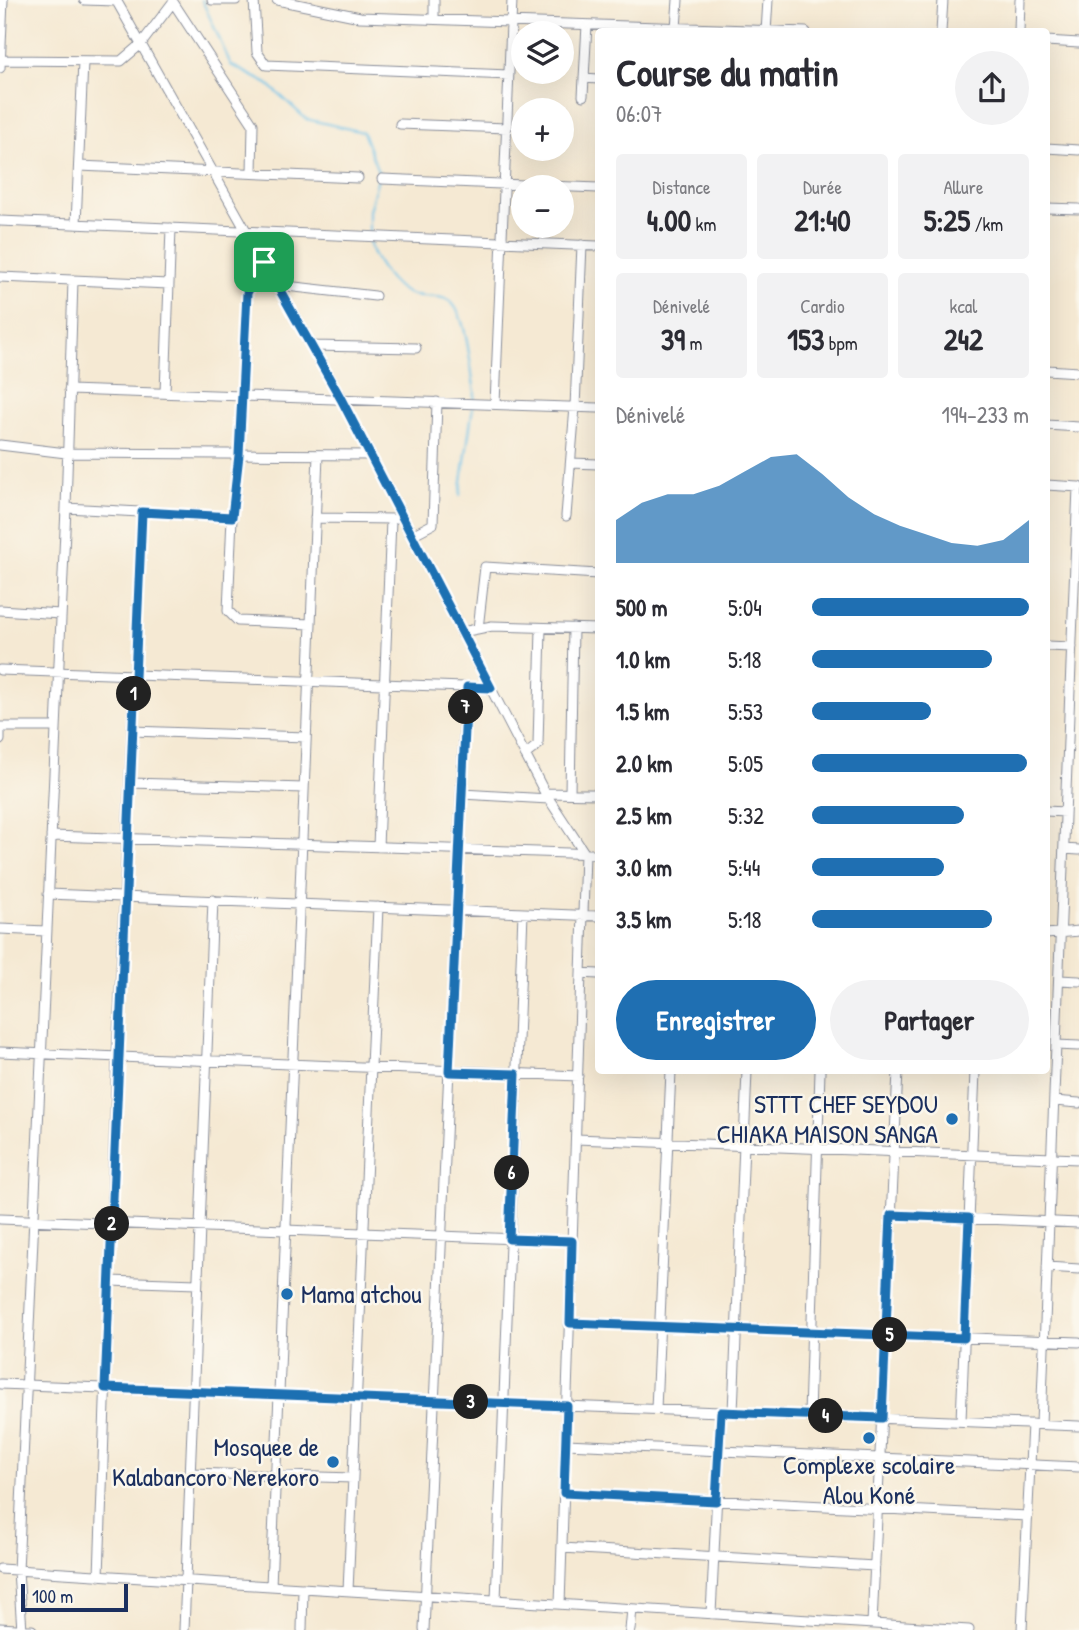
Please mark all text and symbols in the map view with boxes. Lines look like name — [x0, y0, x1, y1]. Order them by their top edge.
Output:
map controls — [511, 21, 574, 238]
button: layers — [511, 21, 574, 84]
text: Course du matin — [616, 46, 839, 98]
button: share — [955, 51, 1029, 125]
button: + — [511, 98, 574, 161]
text: 06:07 — [616, 98, 663, 129]
text: Distance — [652, 174, 711, 200]
text: Durée — [803, 174, 842, 200]
text: Allure — [944, 174, 983, 200]
button: − — [511, 175, 574, 238]
text: 4.00 — [647, 200, 691, 240]
text: 21:40 — [794, 200, 851, 240]
text: 5:25 — [924, 200, 970, 240]
text: km — [691, 211, 716, 237]
text: /km — [970, 211, 1003, 237]
pin — [234, 232, 294, 292]
icon: arrive — [245, 243, 283, 281]
text: Dénivelé — [653, 293, 710, 319]
text: Cardio — [800, 293, 845, 319]
text: kcal — [950, 293, 977, 319]
text: 39 — [661, 319, 685, 359]
text: 153 — [787, 319, 824, 359]
text: 242 — [944, 319, 983, 359]
text: m — [685, 330, 702, 356]
text: bpm — [824, 330, 858, 356]
text: Dénivelé — [616, 399, 685, 430]
text: 194–233 m — [942, 399, 1029, 430]
text: 500 m — [616, 592, 667, 623]
text: 5:04 — [728, 592, 762, 623]
text: 1.0 km — [616, 644, 670, 675]
text: 5:18 — [728, 644, 761, 675]
pin: 1 — [116, 676, 152, 712]
text: 1 — [130, 680, 137, 706]
pin: 7 — [448, 690, 484, 724]
text: 7 — [461, 693, 470, 719]
text: 1.5 km — [616, 696, 669, 727]
text: 5:53 — [728, 696, 763, 727]
text: 2.0 km — [616, 748, 672, 779]
text: 5:05 — [728, 748, 763, 779]
text: 2.5 km — [616, 800, 672, 831]
text: 5:32 — [728, 800, 764, 831]
text: 3.0 km — [616, 852, 672, 883]
text: 5:44 — [728, 852, 760, 883]
text: 3.5 km — [616, 904, 671, 935]
text: 5:18 — [728, 904, 761, 935]
button: Enregistrer — [616, 980, 816, 1060]
button: Partager — [830, 980, 1029, 1060]
place label: STTT CHEF SEYDOU CHIAKA MAISON SANGA — [716, 1086, 938, 1151]
marker: STTT CHEF SEYDOU CHIAKA MAISON SANGA — [944, 1111, 960, 1127]
pin: 6 — [494, 1156, 530, 1190]
text: 6 — [508, 1159, 515, 1185]
pin: 2 — [94, 1206, 130, 1242]
text: 2 — [107, 1210, 116, 1236]
place label: Mama atchou — [301, 1276, 422, 1311]
marker: Mama atchou — [279, 1286, 295, 1302]
pin: 5 — [872, 1318, 908, 1352]
text: 5 — [885, 1321, 894, 1347]
pin: 3 — [454, 1384, 489, 1420]
text: 3 — [466, 1388, 475, 1414]
pin: 4 — [808, 1398, 844, 1434]
text: 4 — [822, 1402, 829, 1428]
place label: Mosquee de Kalabancoro Nerekoro — [112, 1429, 319, 1494]
marker: Complexe scolaire Alou Koné — [861, 1430, 877, 1446]
place label: Complexe scolaire Alou Koné — [783, 1447, 955, 1512]
marker: Mosquee de Kalabancoro Nerekoro — [325, 1454, 341, 1470]
scale bar — [21, 1581, 128, 1613]
text: 100 m — [32, 1583, 73, 1609]

